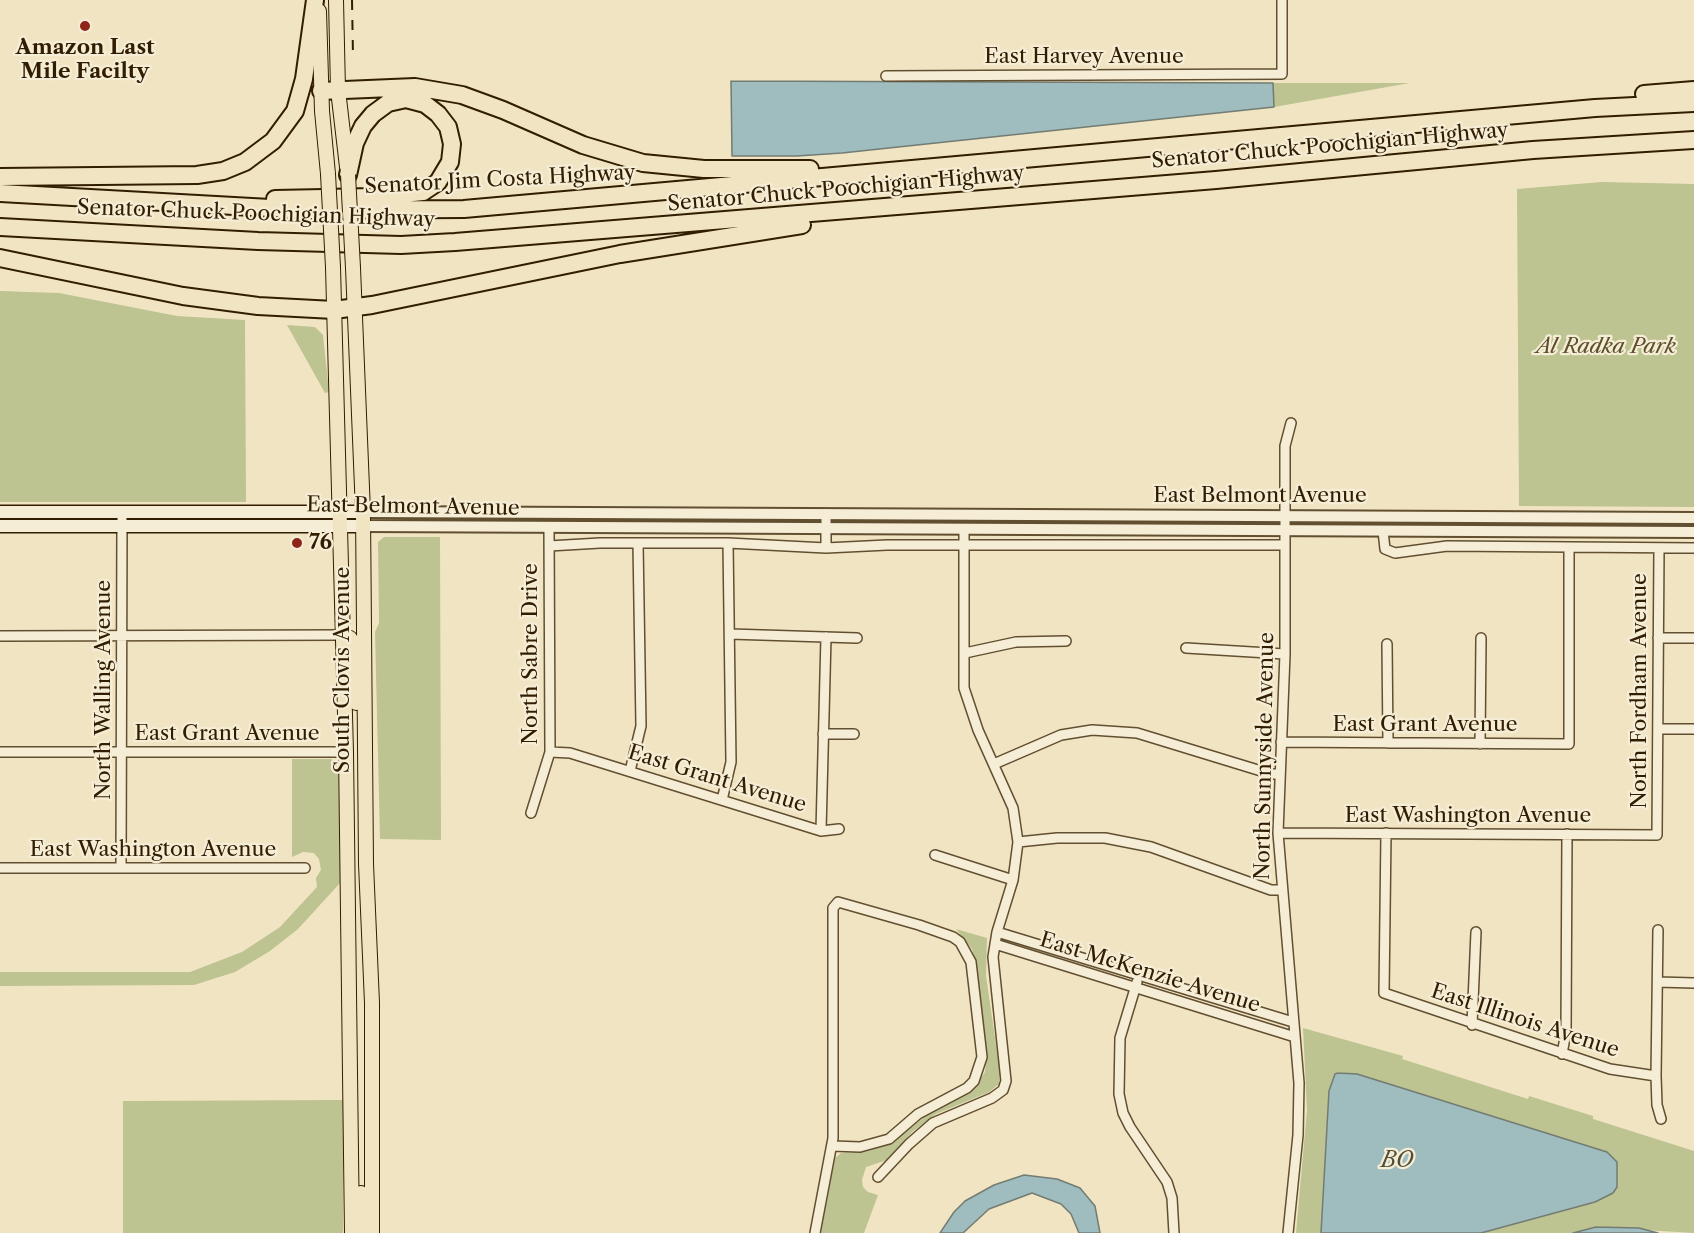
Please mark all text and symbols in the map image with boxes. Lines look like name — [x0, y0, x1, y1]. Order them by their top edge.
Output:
marker: Amazon Last Mile Facilty — [78, 19, 92, 33]
place label: Amazon Last Mile Facilty — [16, 35, 154, 85]
street label: East Harvey Avenue — [984, 44, 1184, 70]
street label: Senator Chuck Poochigian Highway — [1150, 118, 1510, 174]
street label: Senator Jim Costa Highway — [364, 160, 636, 200]
street label: Senator Chuck Poochigian Highway — [666, 161, 1026, 217]
street label: Senator Chuck Poochigian Highway — [76, 195, 436, 233]
park label: Al Radka Park — [1536, 334, 1676, 360]
street label: East Belmont Avenue — [1153, 483, 1367, 509]
street label: East Belmont Avenue — [306, 493, 520, 521]
place label: 76 — [309, 530, 332, 556]
marker: 76 — [290, 536, 304, 550]
street label: North Sabre Drive — [518, 563, 544, 745]
street label: South Clovis Avenue — [330, 567, 356, 773]
street label: North Fordham Avenue — [1627, 573, 1653, 809]
street label: North Walling Avenue — [91, 580, 117, 800]
street label: North Sunnyside Avenue — [1250, 632, 1280, 880]
street label: East Grant Avenue — [1332, 712, 1518, 738]
street label: East Grant Avenue — [134, 721, 320, 747]
street label: East Grant Avenue — [625, 740, 809, 818]
street label: East Washington Avenue — [1345, 803, 1591, 829]
street label: East Washington Avenue — [30, 837, 276, 863]
street label: East McKenzie Avenue — [1037, 927, 1263, 1019]
street label: East Illinois Avenue — [1428, 979, 1622, 1063]
water label: BO — [1381, 1148, 1413, 1174]

